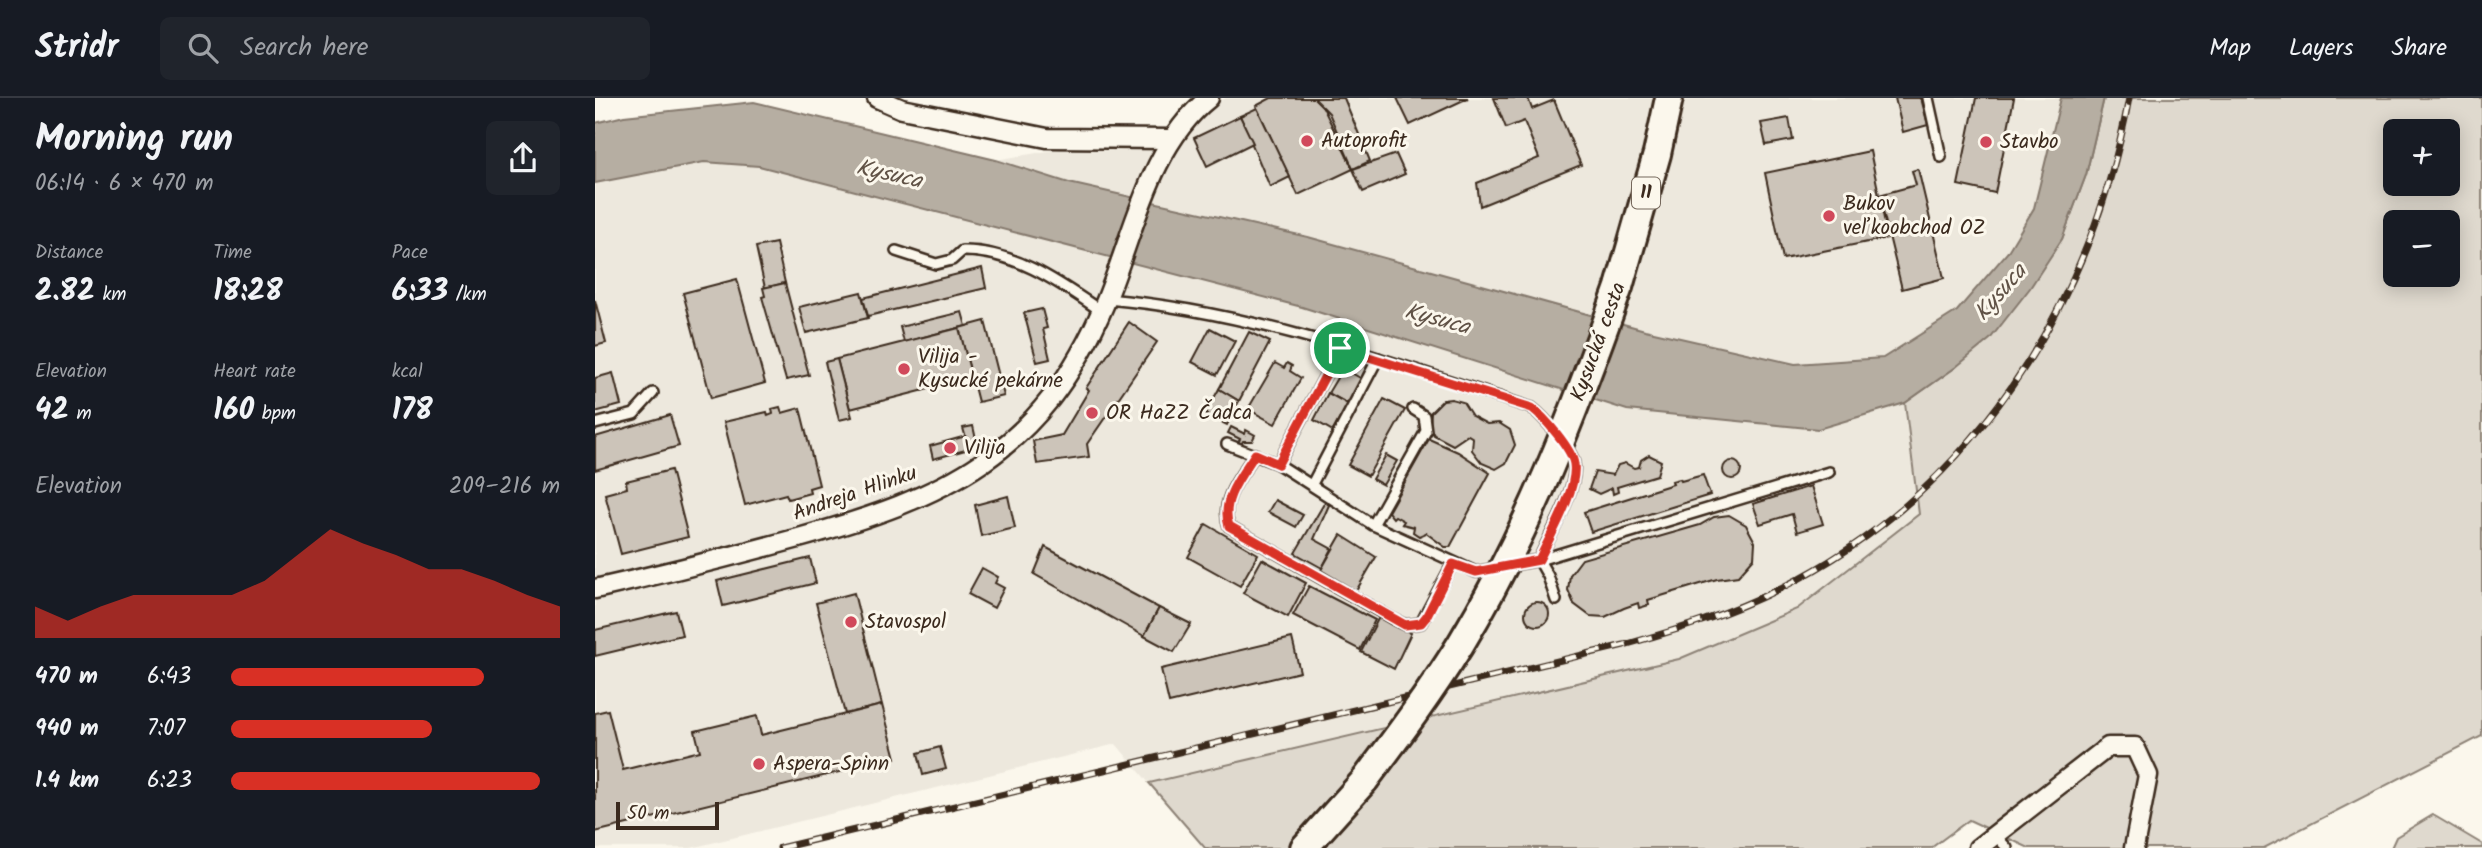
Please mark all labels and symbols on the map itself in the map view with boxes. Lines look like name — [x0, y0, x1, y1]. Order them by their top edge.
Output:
place label: Autoprofit — [1321, 125, 1408, 158]
place label: Stavbo — [2000, 126, 2059, 159]
marker: Autoprofit — [1299, 133, 1315, 149]
marker: Stavbo — [1978, 134, 1994, 150]
water label: Kysuca — [853, 150, 927, 200]
road number: 11 — [1632, 178, 1660, 208]
place label: Bukov veľkoobchod OZ — [1843, 188, 1986, 245]
marker: Bukov veľkoobchod OZ — [1821, 208, 1837, 224]
water label: Kysuca — [1966, 255, 2038, 330]
street label: Kysucká cesta — [1562, 278, 1636, 406]
water label: Kysuca — [1400, 294, 1476, 347]
pin — [1310, 318, 1370, 378]
place label: Vilija - Kysucké pekárne — [918, 341, 1064, 398]
marker: Vilija - Kysucké pekárne — [896, 361, 912, 377]
place label: OR HaZZ Čadca — [1106, 397, 1252, 430]
marker: OR HaZZ Čadca — [1084, 405, 1100, 421]
place label: Vilija — [964, 432, 1006, 465]
marker: Vilija — [942, 440, 958, 456]
street label: Andreja Hlinku — [788, 457, 922, 531]
place label: Stavospol — [865, 606, 946, 639]
marker: Stavospol — [843, 614, 859, 630]
place label: Aspera-Spinn — [773, 748, 889, 781]
marker: Aspera-Spinn — [751, 756, 767, 772]
scale bar — [616, 799, 719, 831]

